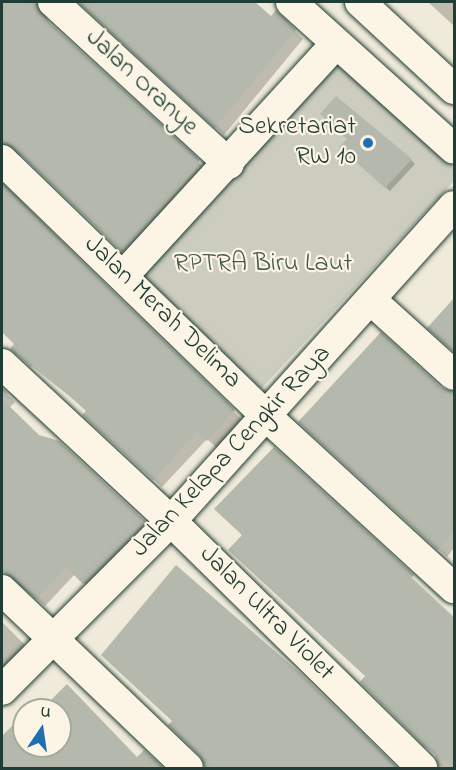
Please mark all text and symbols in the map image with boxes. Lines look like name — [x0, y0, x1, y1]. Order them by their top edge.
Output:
street label: Jalan Oranye — [78, 23, 204, 143]
place label: Sekretariat RW 10 — [238, 112, 356, 174]
marker: Sekretariat RW 10 — [361, 136, 375, 150]
street label: Jalan Merah Delima — [77, 230, 247, 396]
park label: RPTRA Biru Laut — [174, 249, 352, 281]
street label: Jalan Kelapa Cengkir Raya — [126, 339, 338, 565]
street label: Jalan Ultra Violet — [192, 540, 340, 688]
north arrow — [12, 698, 72, 758]
text: U — [38, 700, 53, 725]

